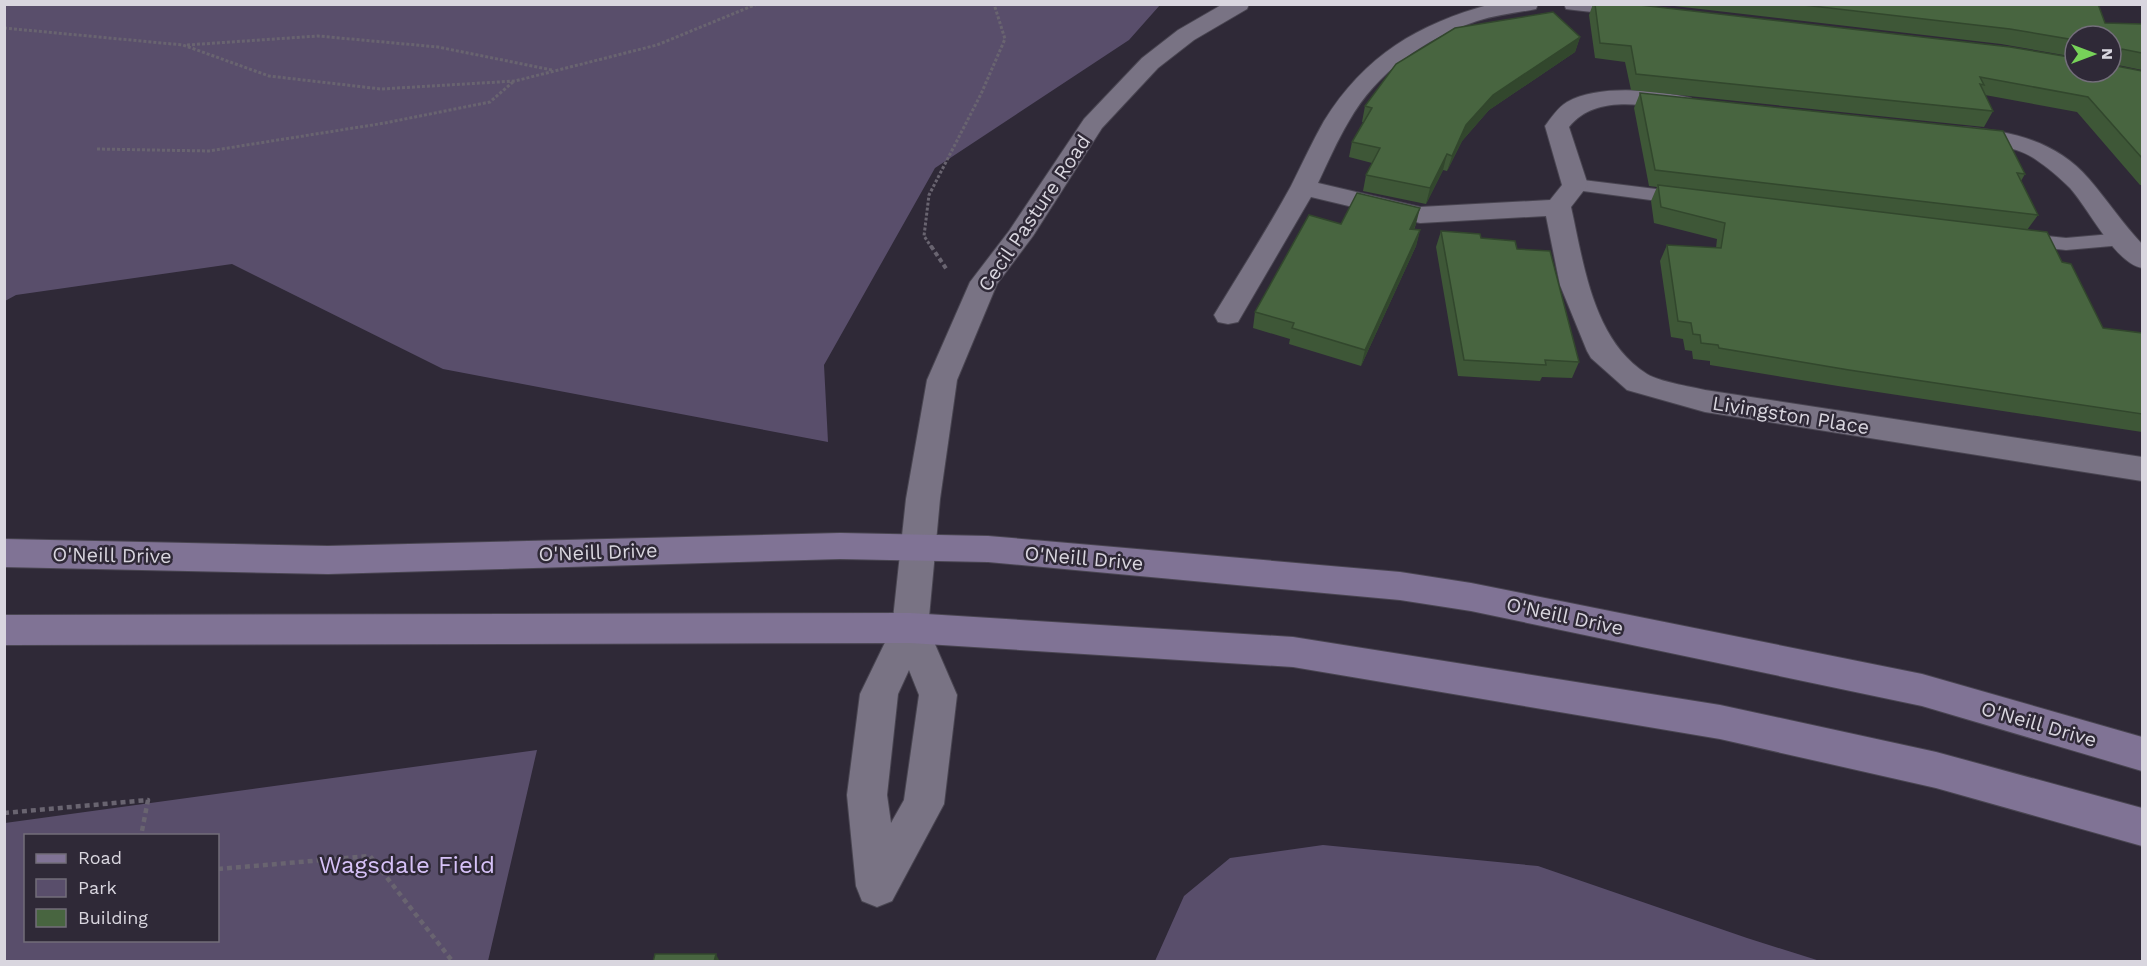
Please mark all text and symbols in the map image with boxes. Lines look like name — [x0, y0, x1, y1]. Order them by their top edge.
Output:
north arrow — [2063, 24, 2123, 84]
text: N — [2098, 48, 2117, 60]
street label: Cecil Pasture Road — [973, 130, 1095, 296]
street label: Livingston Place — [1711, 391, 1871, 439]
street label: O'Neill Drive — [538, 538, 658, 566]
street label: O'Neill Drive — [1024, 541, 1144, 575]
street label: O'Neill Drive — [52, 542, 172, 568]
street label: O'Neill Drive — [1504, 592, 1626, 640]
street label: O'Neill Drive — [1978, 696, 2100, 752]
legend — [24, 834, 219, 942]
text: Road — [78, 847, 122, 868]
park label: Wagsdale Field — [319, 851, 495, 879]
text: Park — [78, 877, 117, 898]
text: Building — [78, 907, 148, 928]

